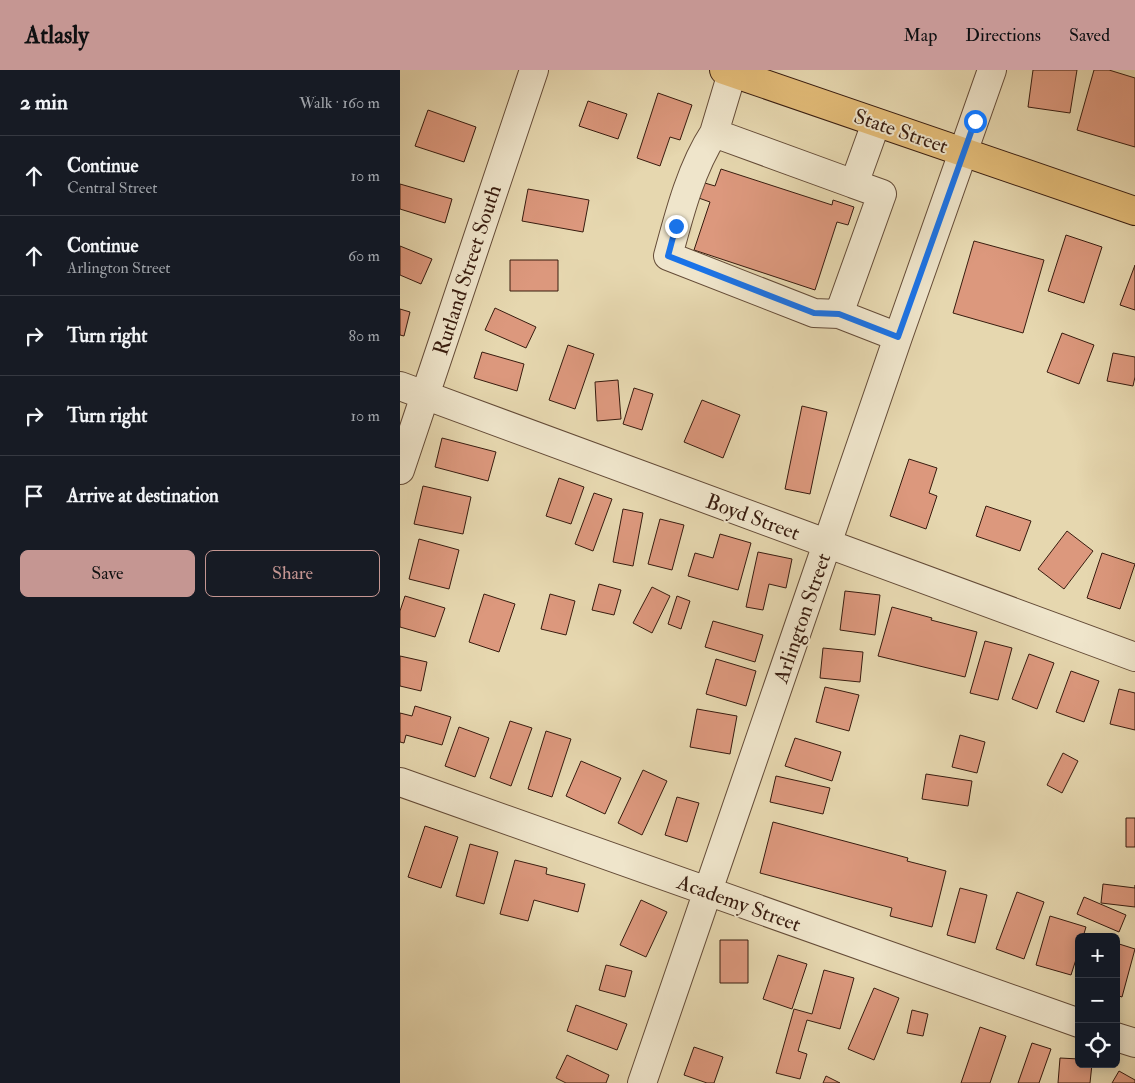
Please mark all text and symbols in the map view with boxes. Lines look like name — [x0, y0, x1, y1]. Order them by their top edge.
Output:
text: Atlasly — [25, 20, 89, 51]
text: Map — [904, 24, 937, 47]
text: Directions — [965, 24, 1041, 47]
text: Saved — [1069, 24, 1110, 47]
text: 2 min — [20, 89, 68, 116]
text: Walk · 160 m — [299, 93, 380, 113]
street label: State Street — [850, 103, 952, 160]
route start — [964, 110, 987, 133]
text: Continue — [67, 154, 138, 178]
icon: ahead — [20, 162, 48, 190]
text: 10 m — [350, 166, 380, 186]
text: Central Street — [67, 178, 157, 198]
street label: Rutland Street South — [427, 182, 508, 359]
route end — [665, 215, 688, 238]
text: Continue — [67, 234, 138, 258]
icon: ahead — [20, 242, 48, 270]
text: 60 m — [348, 246, 380, 266]
text: Arlington Street — [67, 258, 171, 278]
icon: right — [20, 322, 48, 350]
text: Turn right — [67, 324, 147, 348]
text: 80 m — [349, 326, 380, 346]
icon: right — [20, 402, 48, 430]
text: Turn right — [67, 404, 147, 428]
text: 10 m — [350, 406, 380, 426]
icon: arrive — [20, 482, 48, 510]
text: Arrive at destination — [67, 484, 219, 508]
street label: Boyd Street — [702, 488, 804, 547]
street label: Arlington Street — [767, 549, 837, 688]
button: Save — [20, 550, 195, 597]
button: Share — [205, 550, 380, 597]
street label: Academy Street — [672, 868, 805, 938]
map controls — [1075, 933, 1120, 1068]
button: + — [1075, 933, 1120, 978]
button: − — [1075, 978, 1120, 1023]
button: locate — [1075, 1023, 1120, 1068]

